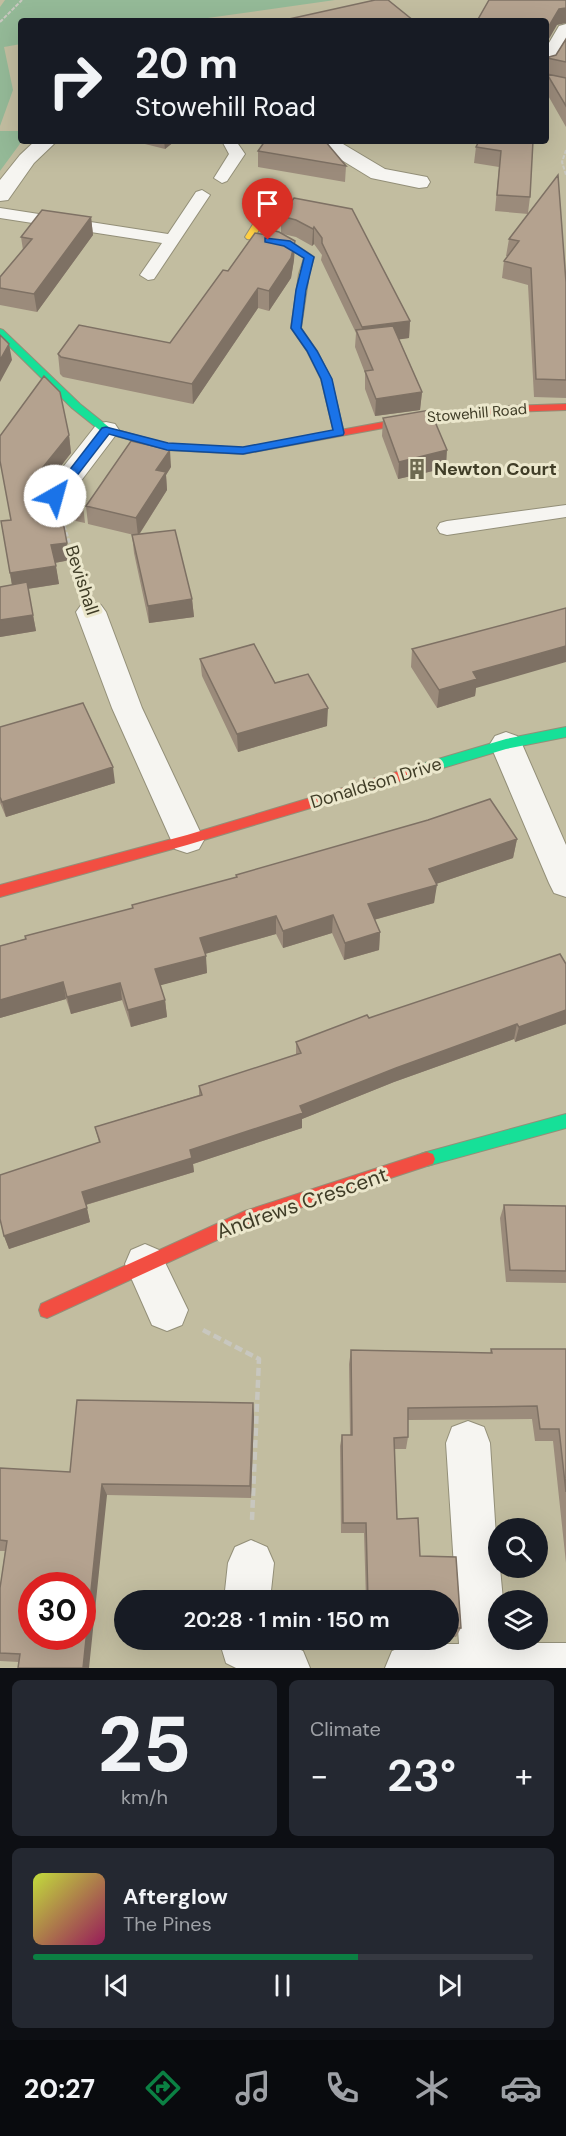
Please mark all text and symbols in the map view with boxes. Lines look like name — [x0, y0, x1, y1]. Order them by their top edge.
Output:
text: 20 m — [135, 36, 238, 91]
icon: right — [36, 42, 114, 120]
text: Stowehill Road — [135, 89, 316, 124]
pin — [242, 178, 293, 240]
icon: arrive — [251, 187, 284, 220]
street label: Stowehill Road — [426, 399, 528, 427]
building icon: Newton Court — [405, 457, 429, 481]
place label: Newton Court — [434, 457, 557, 481]
position arrow — [23, 464, 87, 528]
street label: Bevishall — [60, 542, 104, 618]
street label: Donaldson Drive — [307, 752, 445, 814]
street label: Andrews Crescent — [213, 1161, 391, 1245]
map controls — [488, 1518, 548, 1650]
button: search — [488, 1518, 548, 1578]
speed limit sign: 30 — [18, 1572, 96, 1650]
button: layers — [488, 1590, 548, 1650]
text: 20:28 · 1 min · 150 m — [183, 1605, 390, 1634]
text: 25 — [98, 1694, 191, 1795]
text: Climate — [310, 1716, 381, 1742]
text: 23° — [387, 1746, 456, 1805]
text: − — [310, 1754, 328, 1797]
text: + — [515, 1754, 533, 1797]
text: km/h — [121, 1784, 168, 1810]
text: Afterglow — [123, 1882, 228, 1911]
text: The Pines — [123, 1911, 212, 1937]
icon: previous — [100, 1969, 133, 2002]
icon: pause — [266, 1969, 299, 2002]
icon: next — [433, 1969, 466, 2002]
icon: directions — [142, 2067, 184, 2109]
icon: music — [232, 2067, 274, 2109]
icon: phone — [321, 2067, 363, 2109]
icon: climate — [411, 2067, 453, 2109]
icon: car — [500, 2067, 542, 2109]
text: 20:27 — [24, 2071, 95, 2106]

